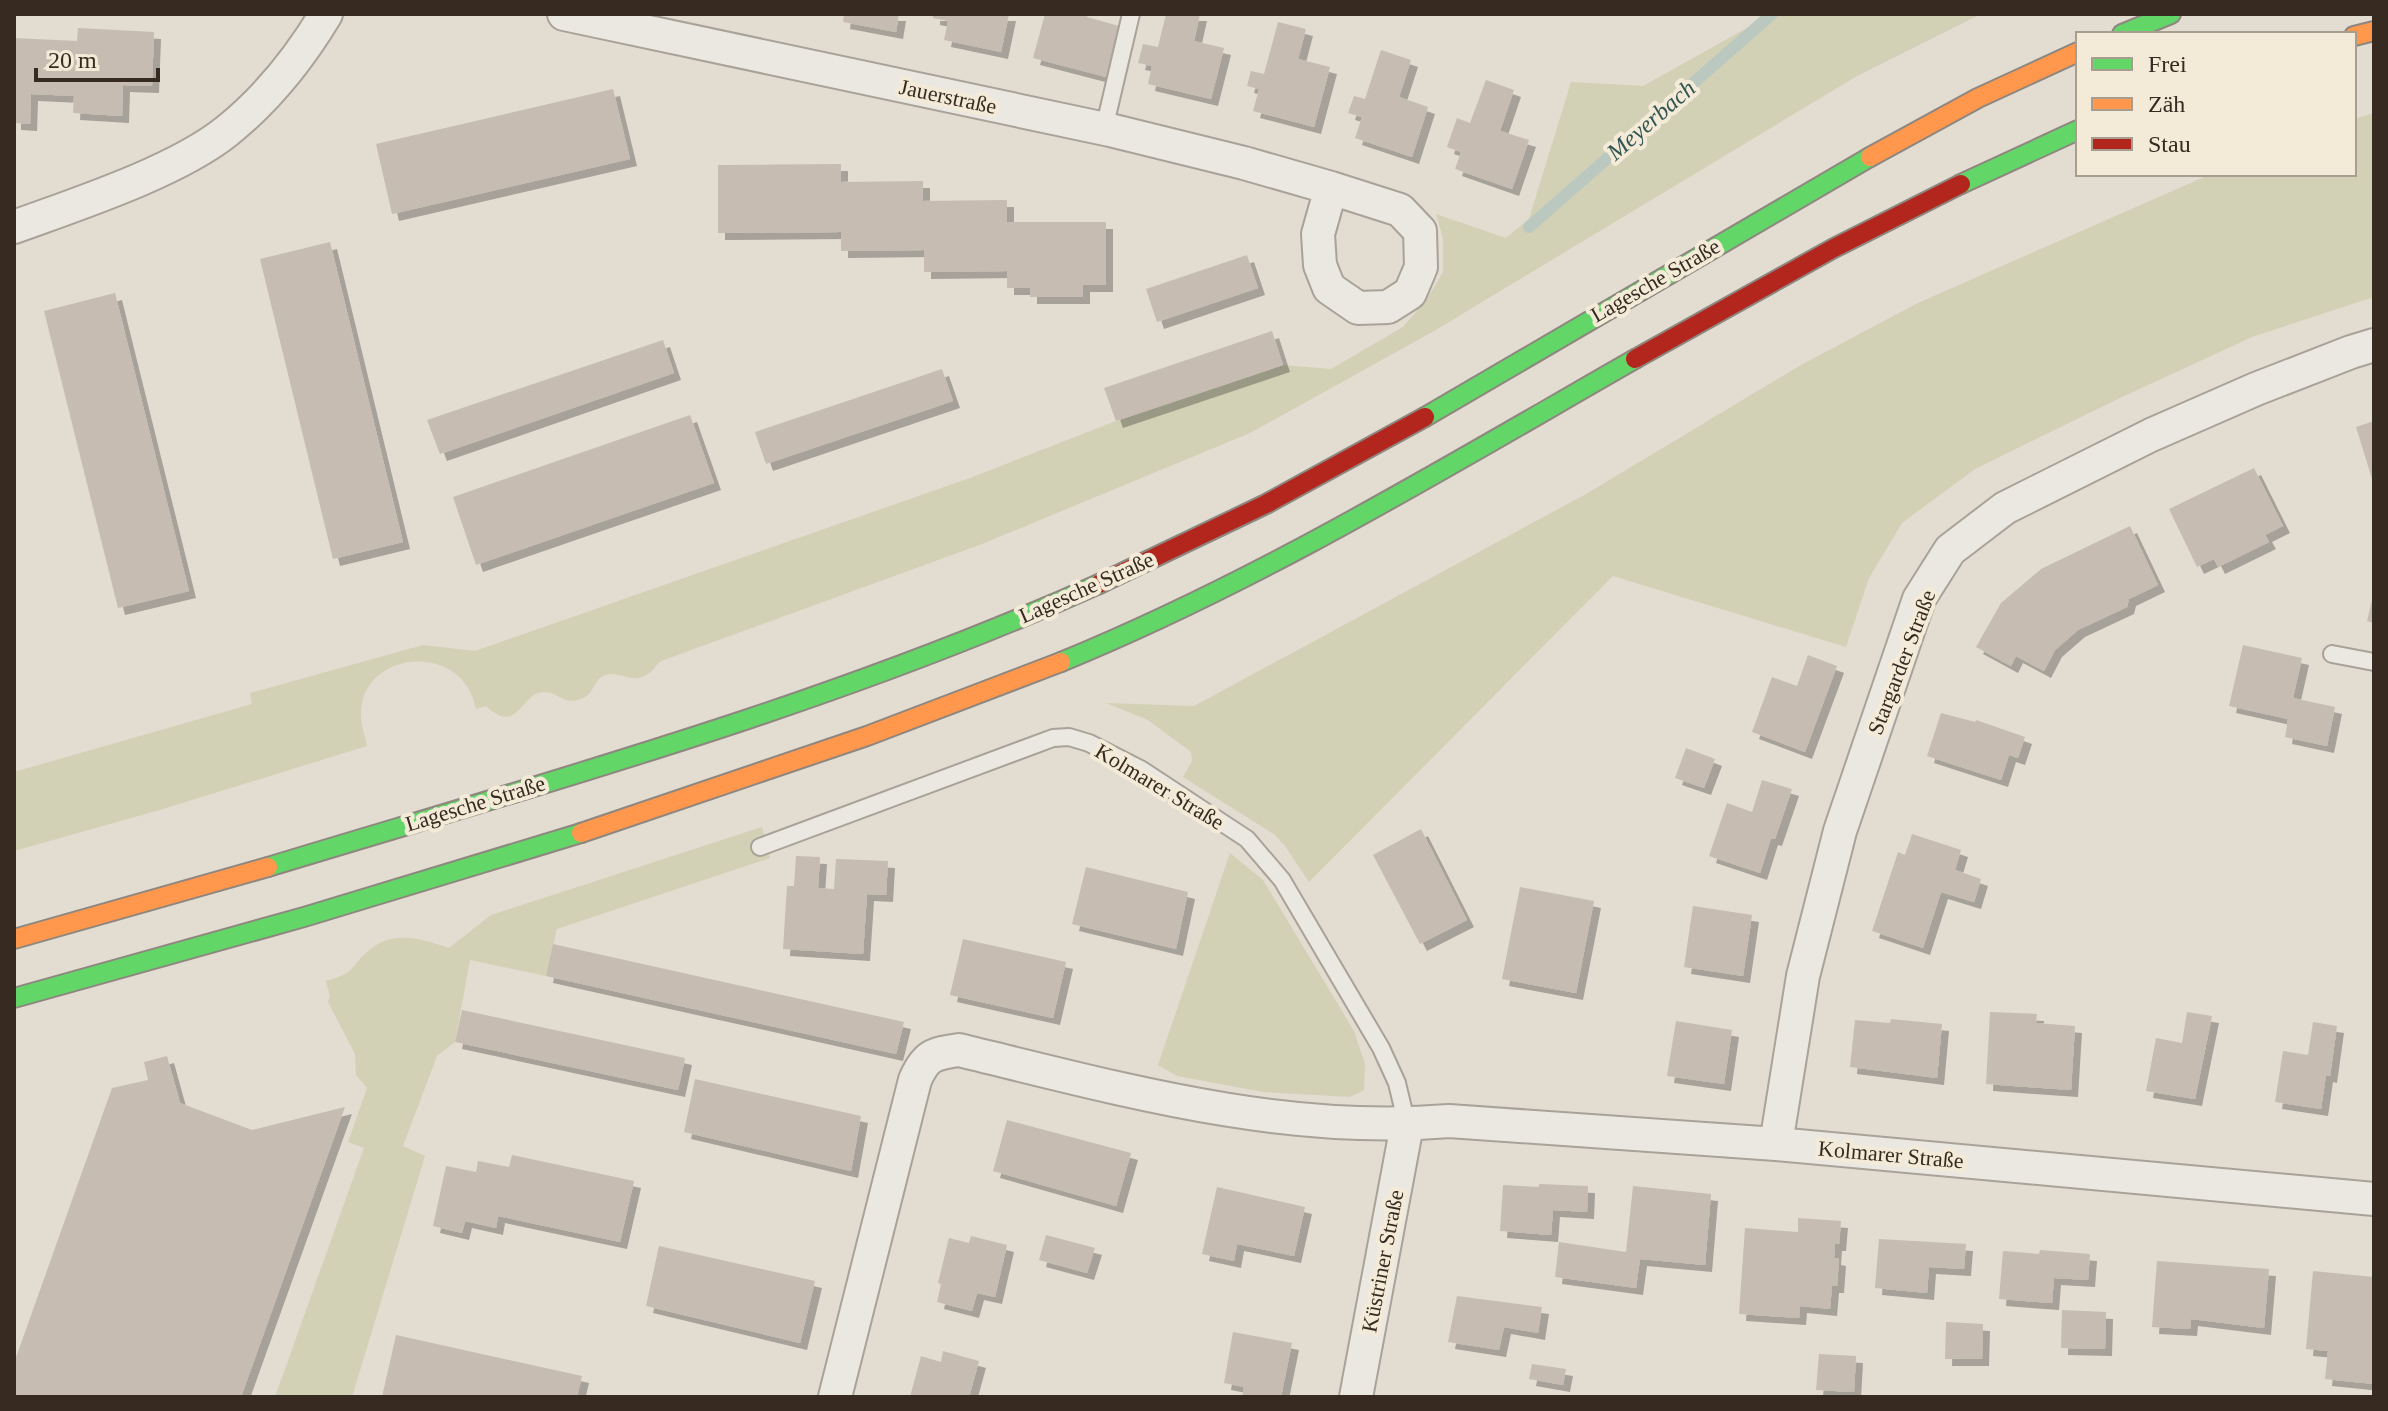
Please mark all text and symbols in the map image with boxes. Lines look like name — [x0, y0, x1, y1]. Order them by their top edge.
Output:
scale bar — [36, 32, 158, 82]
legend — [2076, 32, 2356, 176]
text: 20 m — [48, 47, 97, 73]
text: Frei — [2148, 51, 2187, 77]
street label: Jauerstraße — [897, 74, 999, 119]
water label: Meyerbach — [1601, 75, 1700, 166]
text: Zäh — [2148, 91, 2185, 117]
text: Stau — [2148, 131, 2191, 157]
street label: Lagesche Straße — [1586, 233, 1724, 327]
street label: Lagesche Straße — [1015, 547, 1157, 628]
street label: Stargarder Straße — [1862, 586, 1941, 738]
street label: Kolmarer Straße — [1091, 738, 1229, 835]
street label: Lagesche Straße — [402, 770, 548, 837]
street label: Kolmarer Straße — [1817, 1136, 1965, 1173]
street label: Küstriner Straße — [1356, 1188, 1409, 1335]

